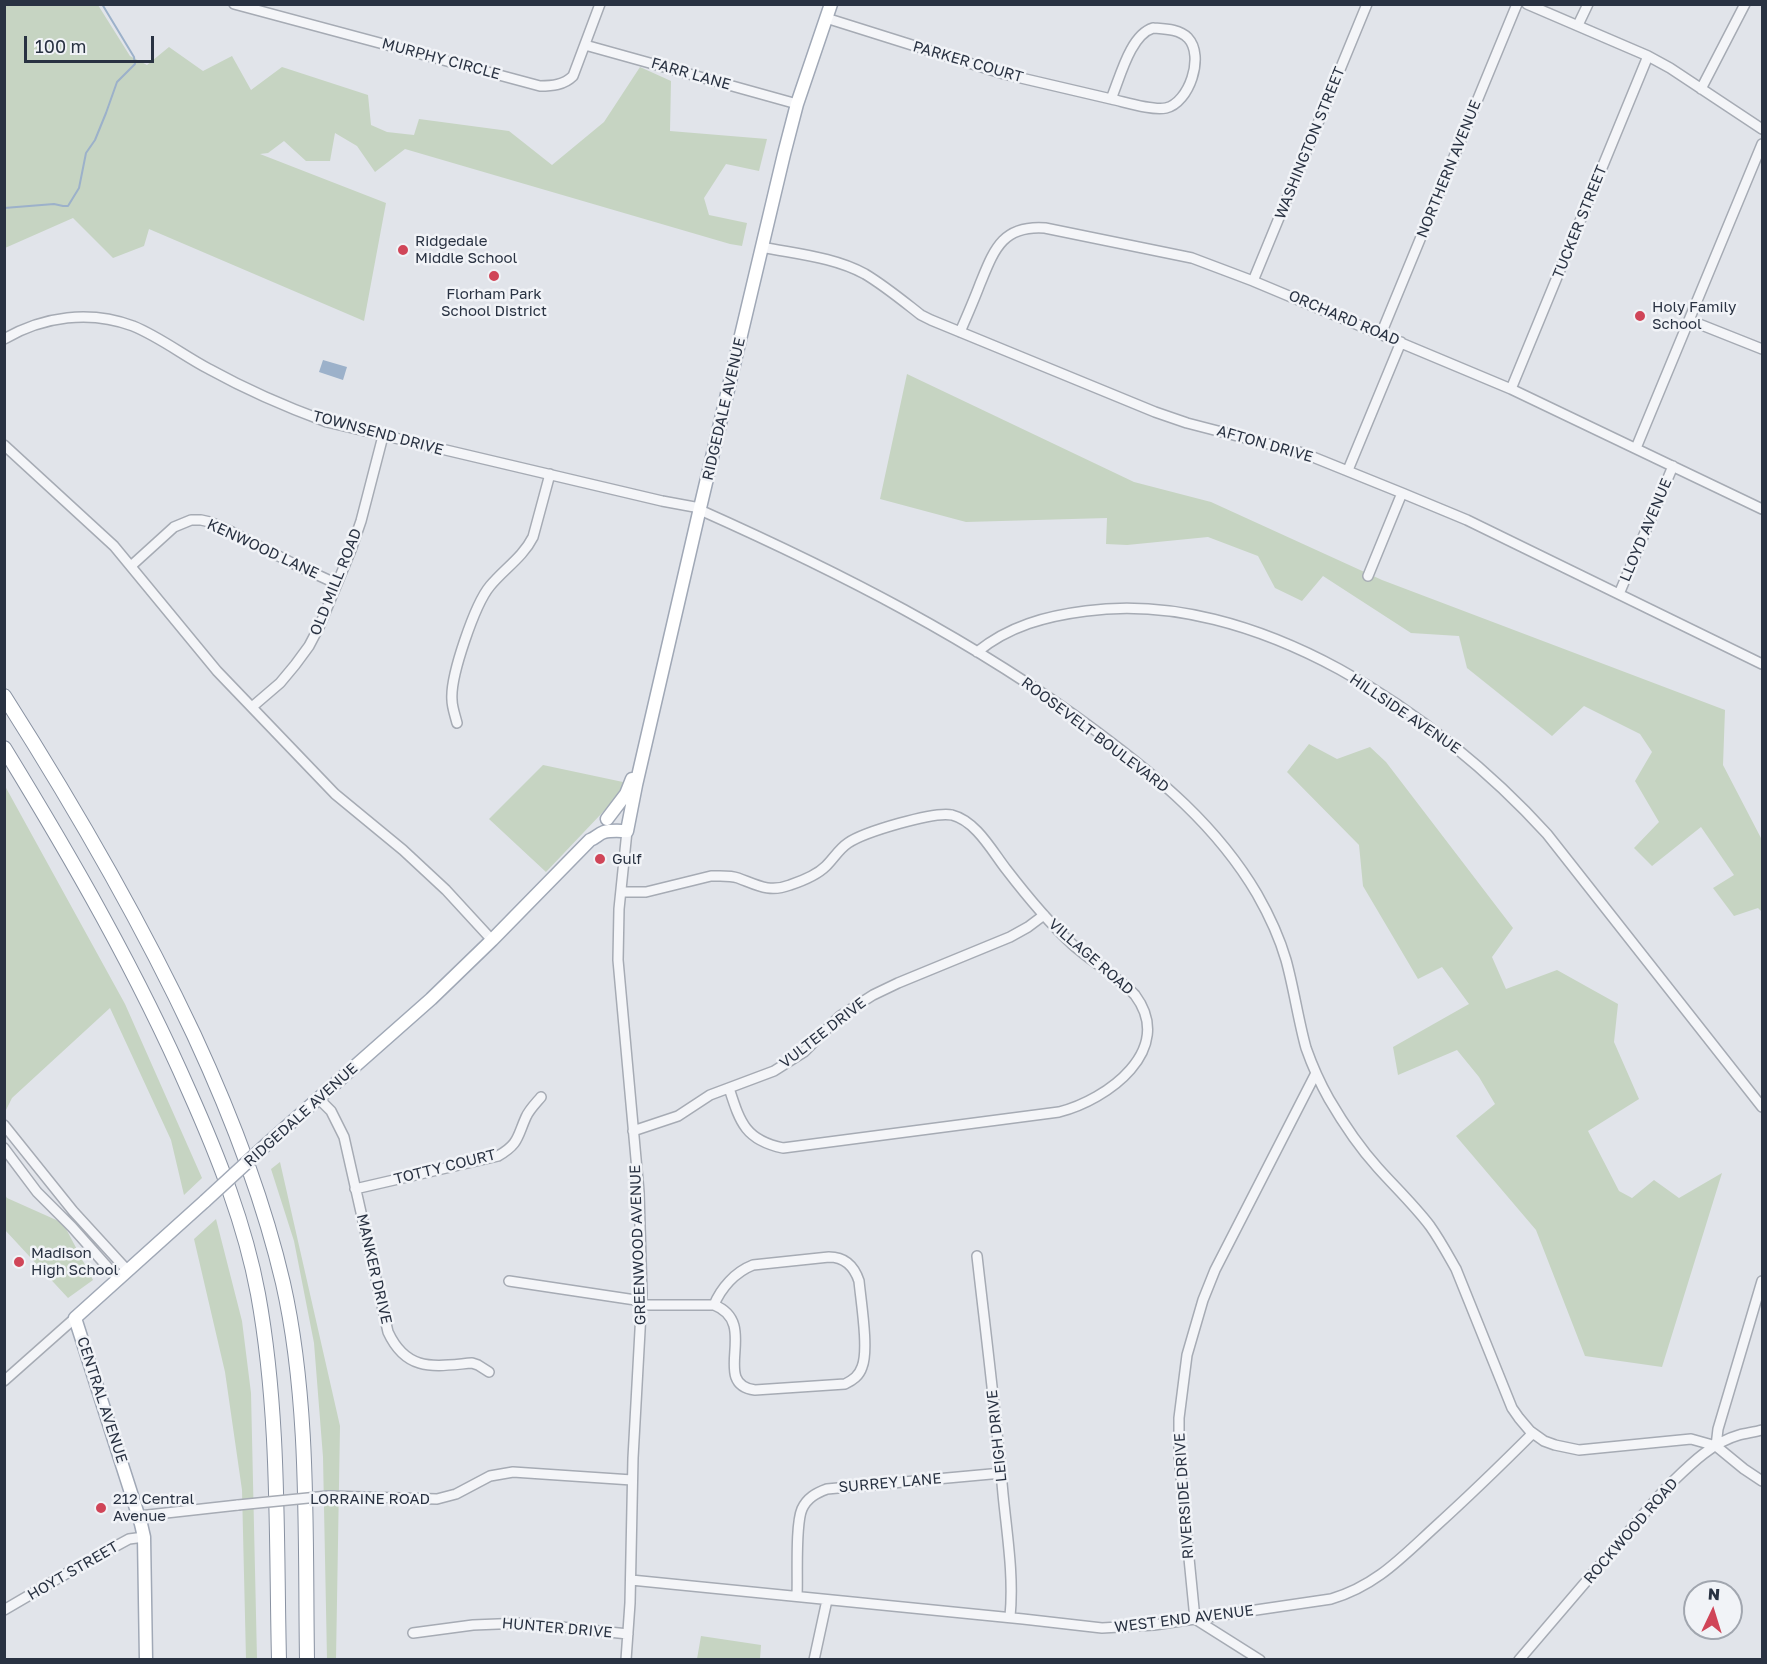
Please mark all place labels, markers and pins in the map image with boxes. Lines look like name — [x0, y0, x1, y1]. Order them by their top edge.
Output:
place label: Ridgedale Middle School — [415, 232, 517, 267]
marker: Ridgedale Middle School — [396, 243, 410, 257]
marker: Florham Park School District — [487, 269, 501, 283]
place label: Florham Park School District — [441, 285, 547, 320]
place label: Holy Family School — [1652, 298, 1736, 333]
marker: Holy Family School — [1633, 309, 1647, 323]
place label: Gulf — [612, 850, 642, 868]
marker: Gulf — [593, 852, 607, 866]
place label: Madison High School — [31, 1244, 118, 1279]
marker: Madison High School — [12, 1255, 26, 1269]
place label: 212 Central Avenue — [113, 1490, 194, 1525]
marker: 212 Central Avenue — [94, 1501, 108, 1515]

